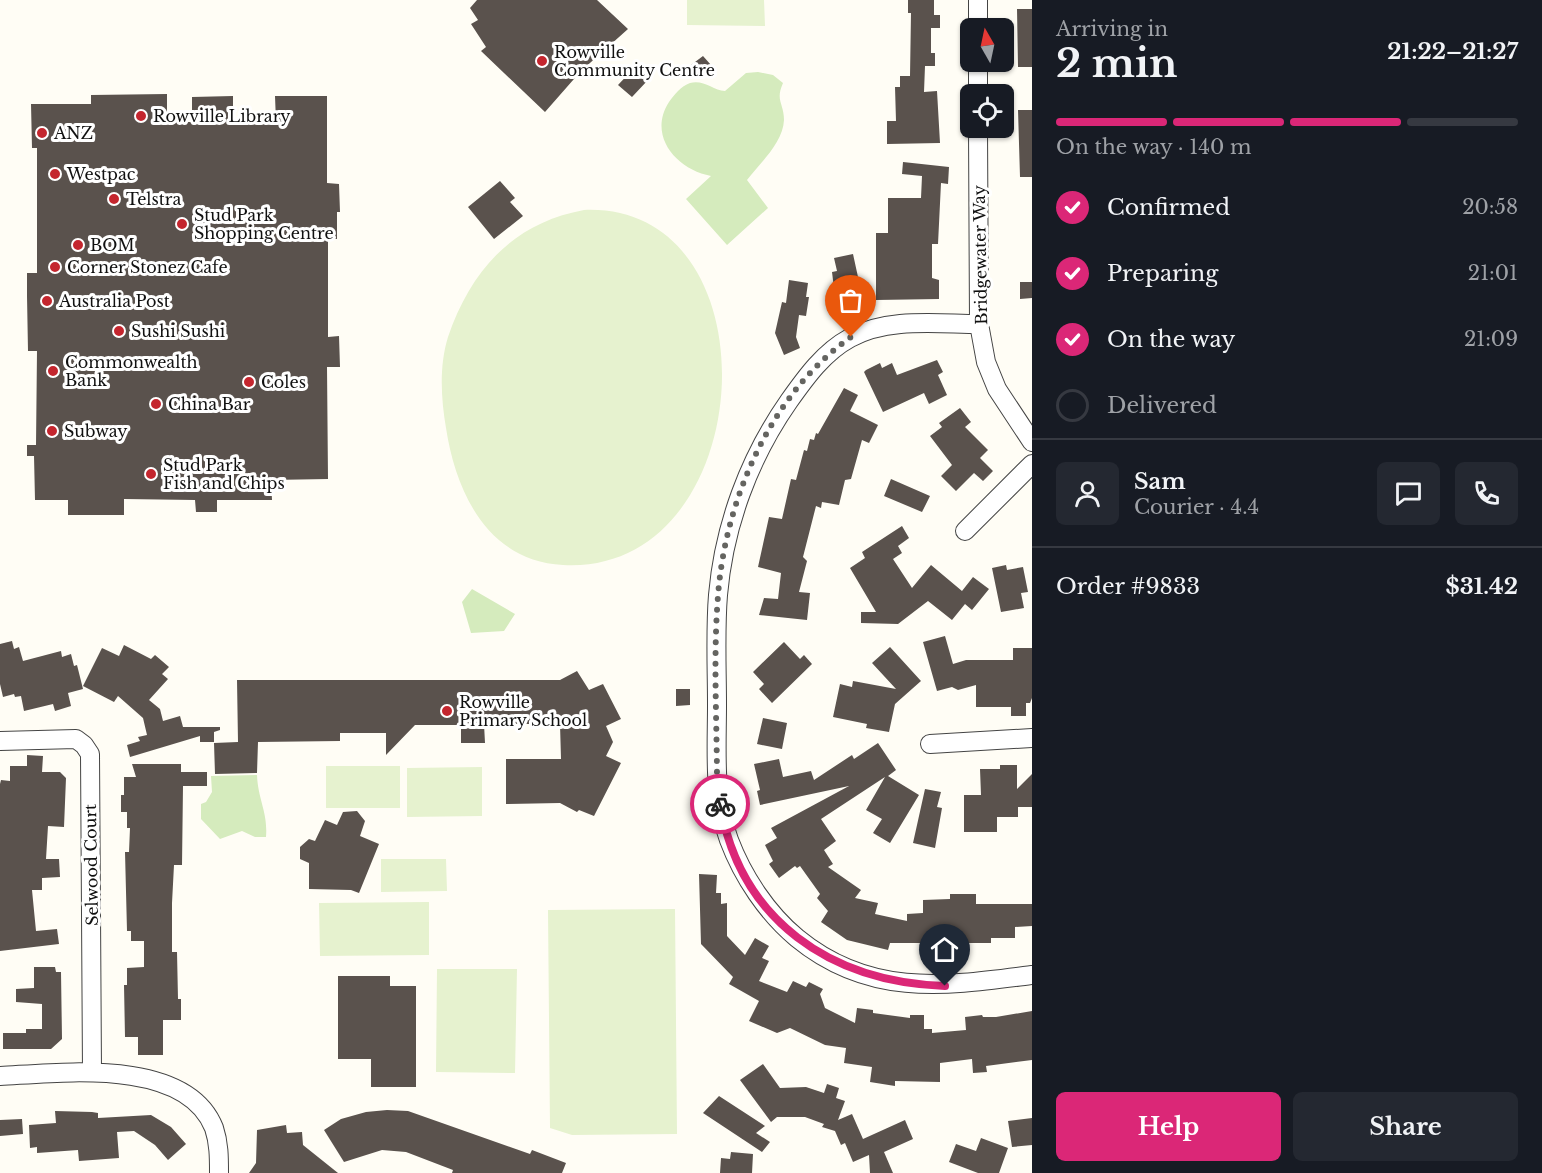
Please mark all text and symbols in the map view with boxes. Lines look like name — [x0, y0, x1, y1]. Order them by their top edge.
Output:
text: Arriving in — [1056, 17, 1168, 41]
north arrow — [960, 18, 1014, 72]
map controls — [960, 18, 1014, 138]
text: 21:22–21:27 — [1387, 38, 1518, 65]
text: 2 min — [1056, 39, 1177, 88]
place label: Rowville Community Centre — [554, 42, 715, 80]
marker: Rowville Community Centre — [535, 54, 549, 68]
button: locate — [960, 84, 1014, 138]
place label: Rowville Library — [153, 106, 291, 126]
marker: Rowville Library — [134, 109, 148, 123]
place label: ANZ — [53, 123, 93, 143]
marker: ANZ — [35, 126, 49, 140]
text: On the way · 140 m — [1056, 135, 1251, 159]
place label: Westpac — [66, 164, 136, 184]
marker: Westpac — [48, 167, 62, 181]
street label: Bridgewater Way — [969, 184, 991, 325]
place label: Telstra — [126, 189, 181, 209]
icon: check — [1056, 191, 1089, 224]
marker: Telstra — [107, 192, 121, 206]
text: Confirmed — [1107, 194, 1230, 221]
text: 20:58 — [1462, 195, 1518, 219]
place label: Stud Park Shopping Centre — [194, 205, 334, 243]
marker: Stud Park Shopping Centre — [175, 217, 189, 231]
place label: BOM — [90, 235, 135, 255]
marker: BOM — [71, 238, 85, 252]
place label: Corner Stonez Cafe — [67, 257, 228, 277]
icon: check — [1056, 257, 1089, 290]
marker: Corner Stonez Cafe — [48, 260, 62, 274]
text: Preparing — [1107, 260, 1218, 287]
text: 21:01 — [1468, 261, 1518, 285]
pin — [825, 275, 876, 337]
icon: bag — [834, 284, 867, 317]
place label: Australia Post — [58, 291, 170, 311]
marker: Australia Post — [40, 294, 54, 308]
place label: Sushi Sushi — [131, 321, 226, 341]
icon: check — [1056, 323, 1089, 356]
marker: Sushi Sushi — [112, 324, 126, 338]
text: On the way — [1107, 326, 1235, 353]
text: 21:09 — [1464, 327, 1518, 351]
place label: Commonwealth Bank — [65, 352, 197, 390]
marker: Commonwealth Bank — [46, 364, 60, 378]
place label: Coles — [261, 372, 306, 392]
marker: Coles — [242, 375, 256, 389]
text: Delivered — [1107, 392, 1217, 419]
place label: China Bar — [168, 394, 251, 414]
marker: China Bar — [149, 397, 163, 411]
place label: Subway — [64, 421, 128, 441]
marker: Subway — [45, 424, 59, 438]
place label: Stud Park Fish and Chips — [163, 455, 285, 493]
button: person — [1056, 462, 1119, 525]
button: chat — [1377, 462, 1440, 525]
button: phone — [1455, 462, 1518, 525]
marker: Stud Park Fish and Chips — [144, 467, 158, 481]
text: Sam — [1134, 468, 1186, 495]
text: Courier · 4.4 — [1134, 495, 1259, 519]
text: Order #9833 — [1056, 573, 1200, 600]
text: $31.42 — [1446, 573, 1518, 600]
place label: Rowville Primary School — [459, 692, 587, 730]
marker: Rowville Primary School — [440, 704, 454, 718]
courier — [690, 774, 750, 834]
icon: bike — [704, 788, 737, 821]
street label: Selwood Court — [80, 804, 102, 926]
pin — [919, 924, 970, 986]
icon: home — [928, 933, 961, 966]
button: Help — [1056, 1092, 1281, 1161]
button: Share — [1293, 1092, 1518, 1161]

